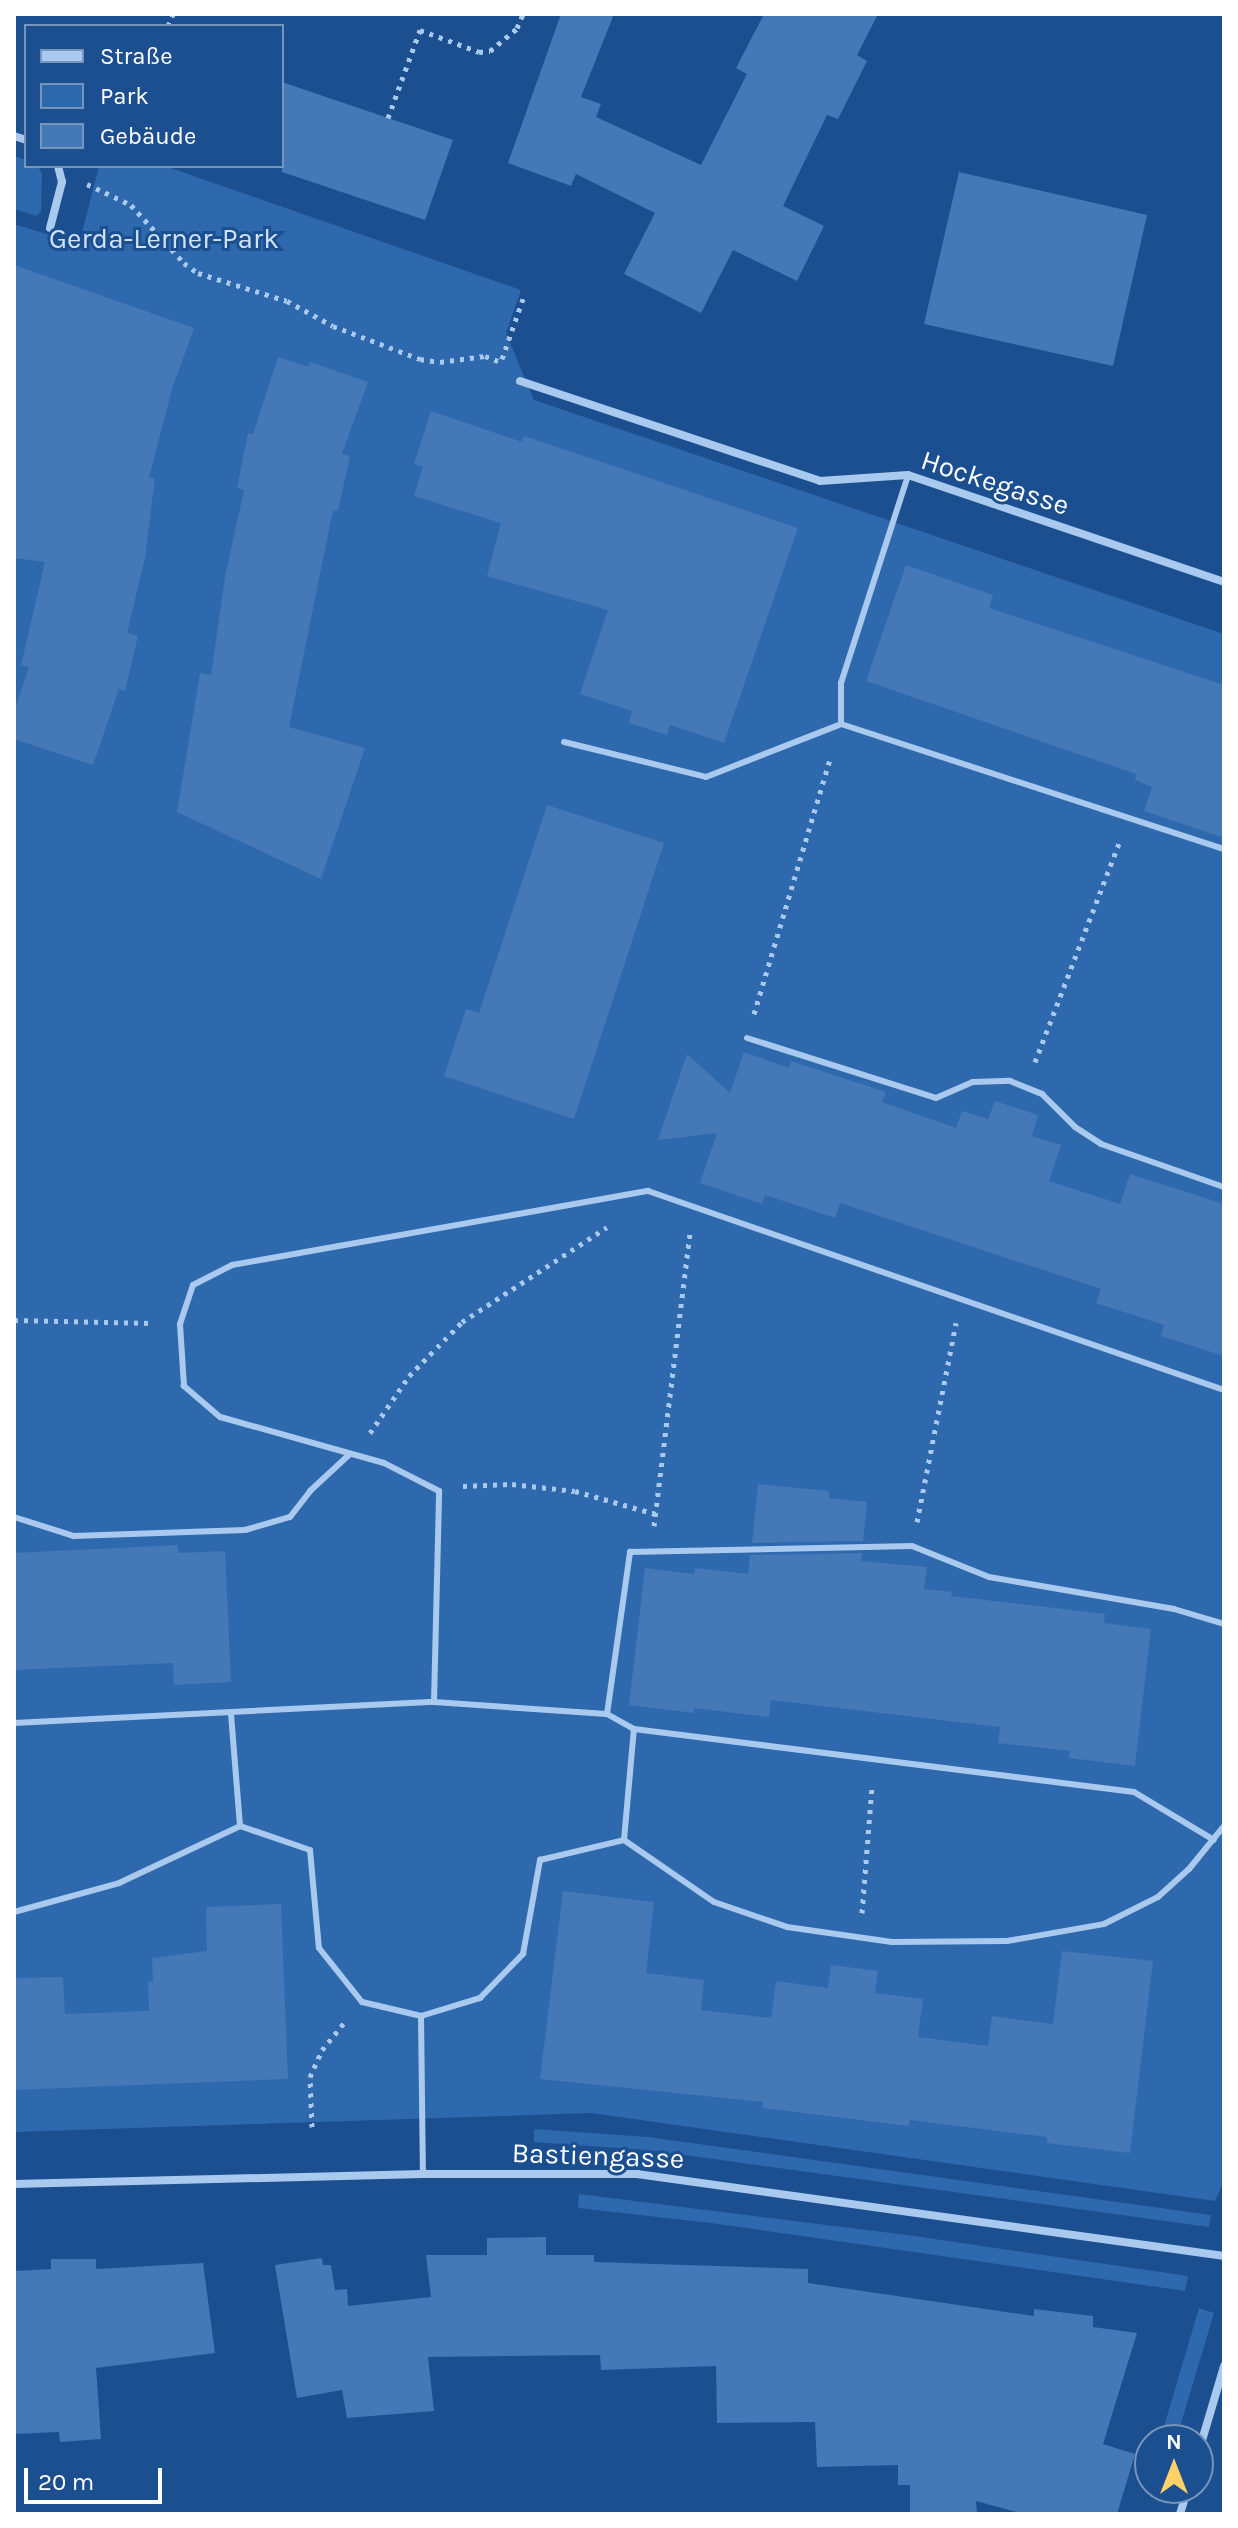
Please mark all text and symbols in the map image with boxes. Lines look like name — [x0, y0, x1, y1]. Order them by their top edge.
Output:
legend — [24, 24, 284, 168]
text: Straße — [100, 42, 172, 70]
text: Park — [100, 82, 149, 110]
text: Gebäude — [100, 122, 196, 150]
park label: Gerda-Lerner-Park — [49, 222, 279, 256]
street label: Hockegasse — [917, 443, 1073, 523]
street label: Bastiengasse — [511, 2136, 685, 2176]
north arrow — [1134, 2424, 1214, 2504]
text: N — [1166, 2429, 1182, 2455]
scale bar — [28, 2452, 166, 2502]
text: 20 m — [38, 2468, 94, 2496]

